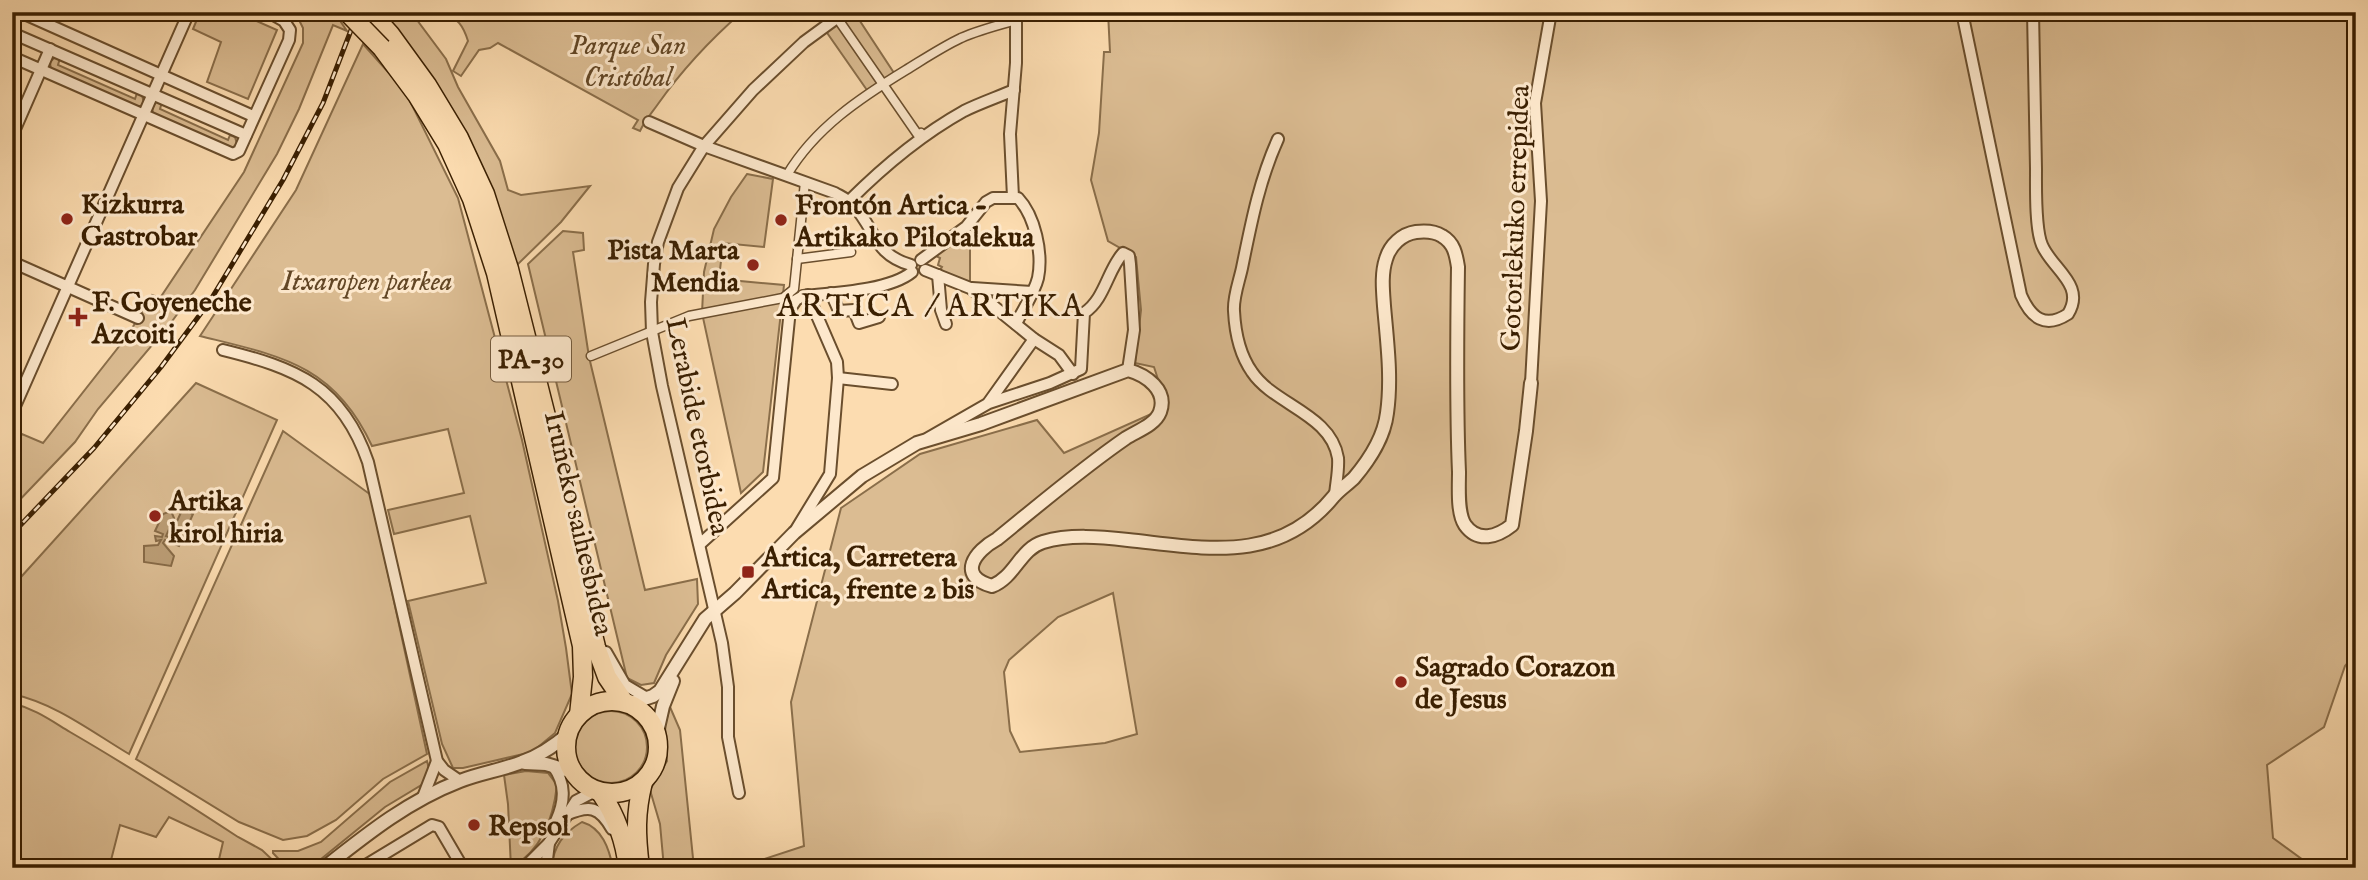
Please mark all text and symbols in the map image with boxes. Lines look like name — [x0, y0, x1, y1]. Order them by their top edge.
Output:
park label: Parque San Cristóbal — [570, 29, 686, 96]
street label: Gotorlekuko errepidea — [1494, 83, 1539, 352]
place label: Kizkurra Gastrobar — [81, 188, 198, 255]
place label: Frontón Artica - Artikako Pilotalekua — [794, 189, 1035, 256]
marker: Kizkurra Gastrobar — [59, 211, 75, 227]
marker: Frontón Artica - Artikako Pilotalekua — [773, 212, 789, 228]
place label: Pista Marta Mendia — [607, 234, 740, 301]
marker: Pista Marta Mendia — [745, 257, 761, 273]
park label: Itxaropen parkea — [281, 265, 452, 300]
place label: F. Goyeneche Azcoiti — [91, 286, 252, 353]
district label: ARTICA / ARTIKA — [776, 287, 1085, 328]
marker: F. Goyeneche Azcoiti — [70, 309, 86, 325]
street label: Lerabide etorbidea — [656, 315, 737, 539]
road number: PA-30 — [491, 336, 571, 382]
street label: Iruñeko saihesbidea — [535, 408, 621, 640]
place label: Artika kirol hiria — [168, 485, 284, 552]
marker: Artika kirol hiria — [147, 508, 163, 524]
place label: Artica, Carretera Artica, frente 2 bis — [761, 541, 975, 608]
marker: Artica, Carretera Artica, frente 2 bis — [740, 564, 756, 580]
place label: Sagrado Corazon de Jesus — [1415, 651, 1616, 718]
marker: Sagrado Corazon de Jesus — [1393, 674, 1409, 690]
place label: Repsol — [488, 810, 571, 845]
marker: Repsol — [466, 817, 482, 833]

